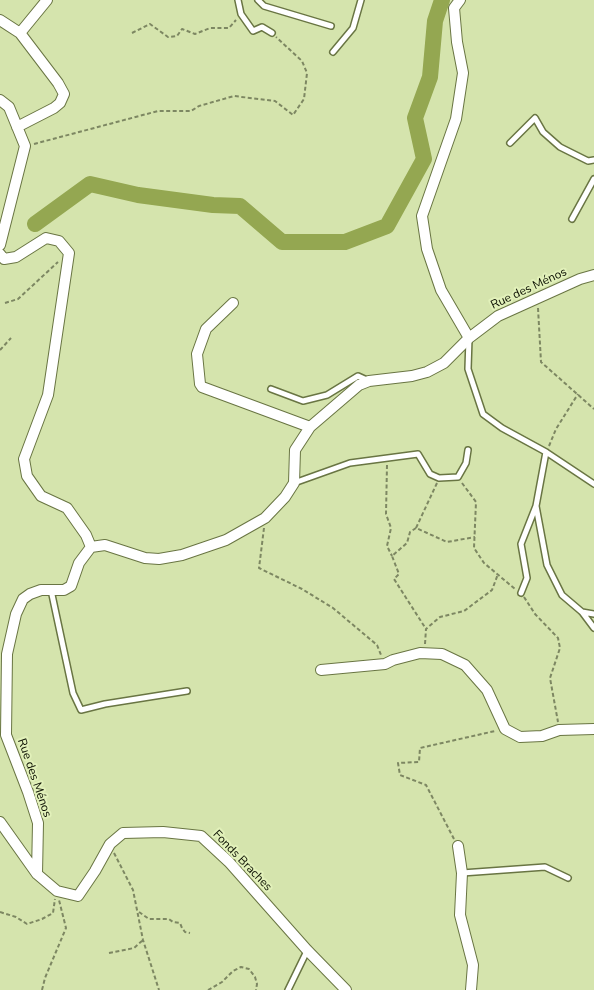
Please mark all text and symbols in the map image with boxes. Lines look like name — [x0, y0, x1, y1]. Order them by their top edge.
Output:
street label: Rue des Ménos — [489, 265, 569, 313]
street label: Rue des Ménos — [14, 737, 54, 819]
street label: Fonds Braches — [209, 828, 275, 894]

